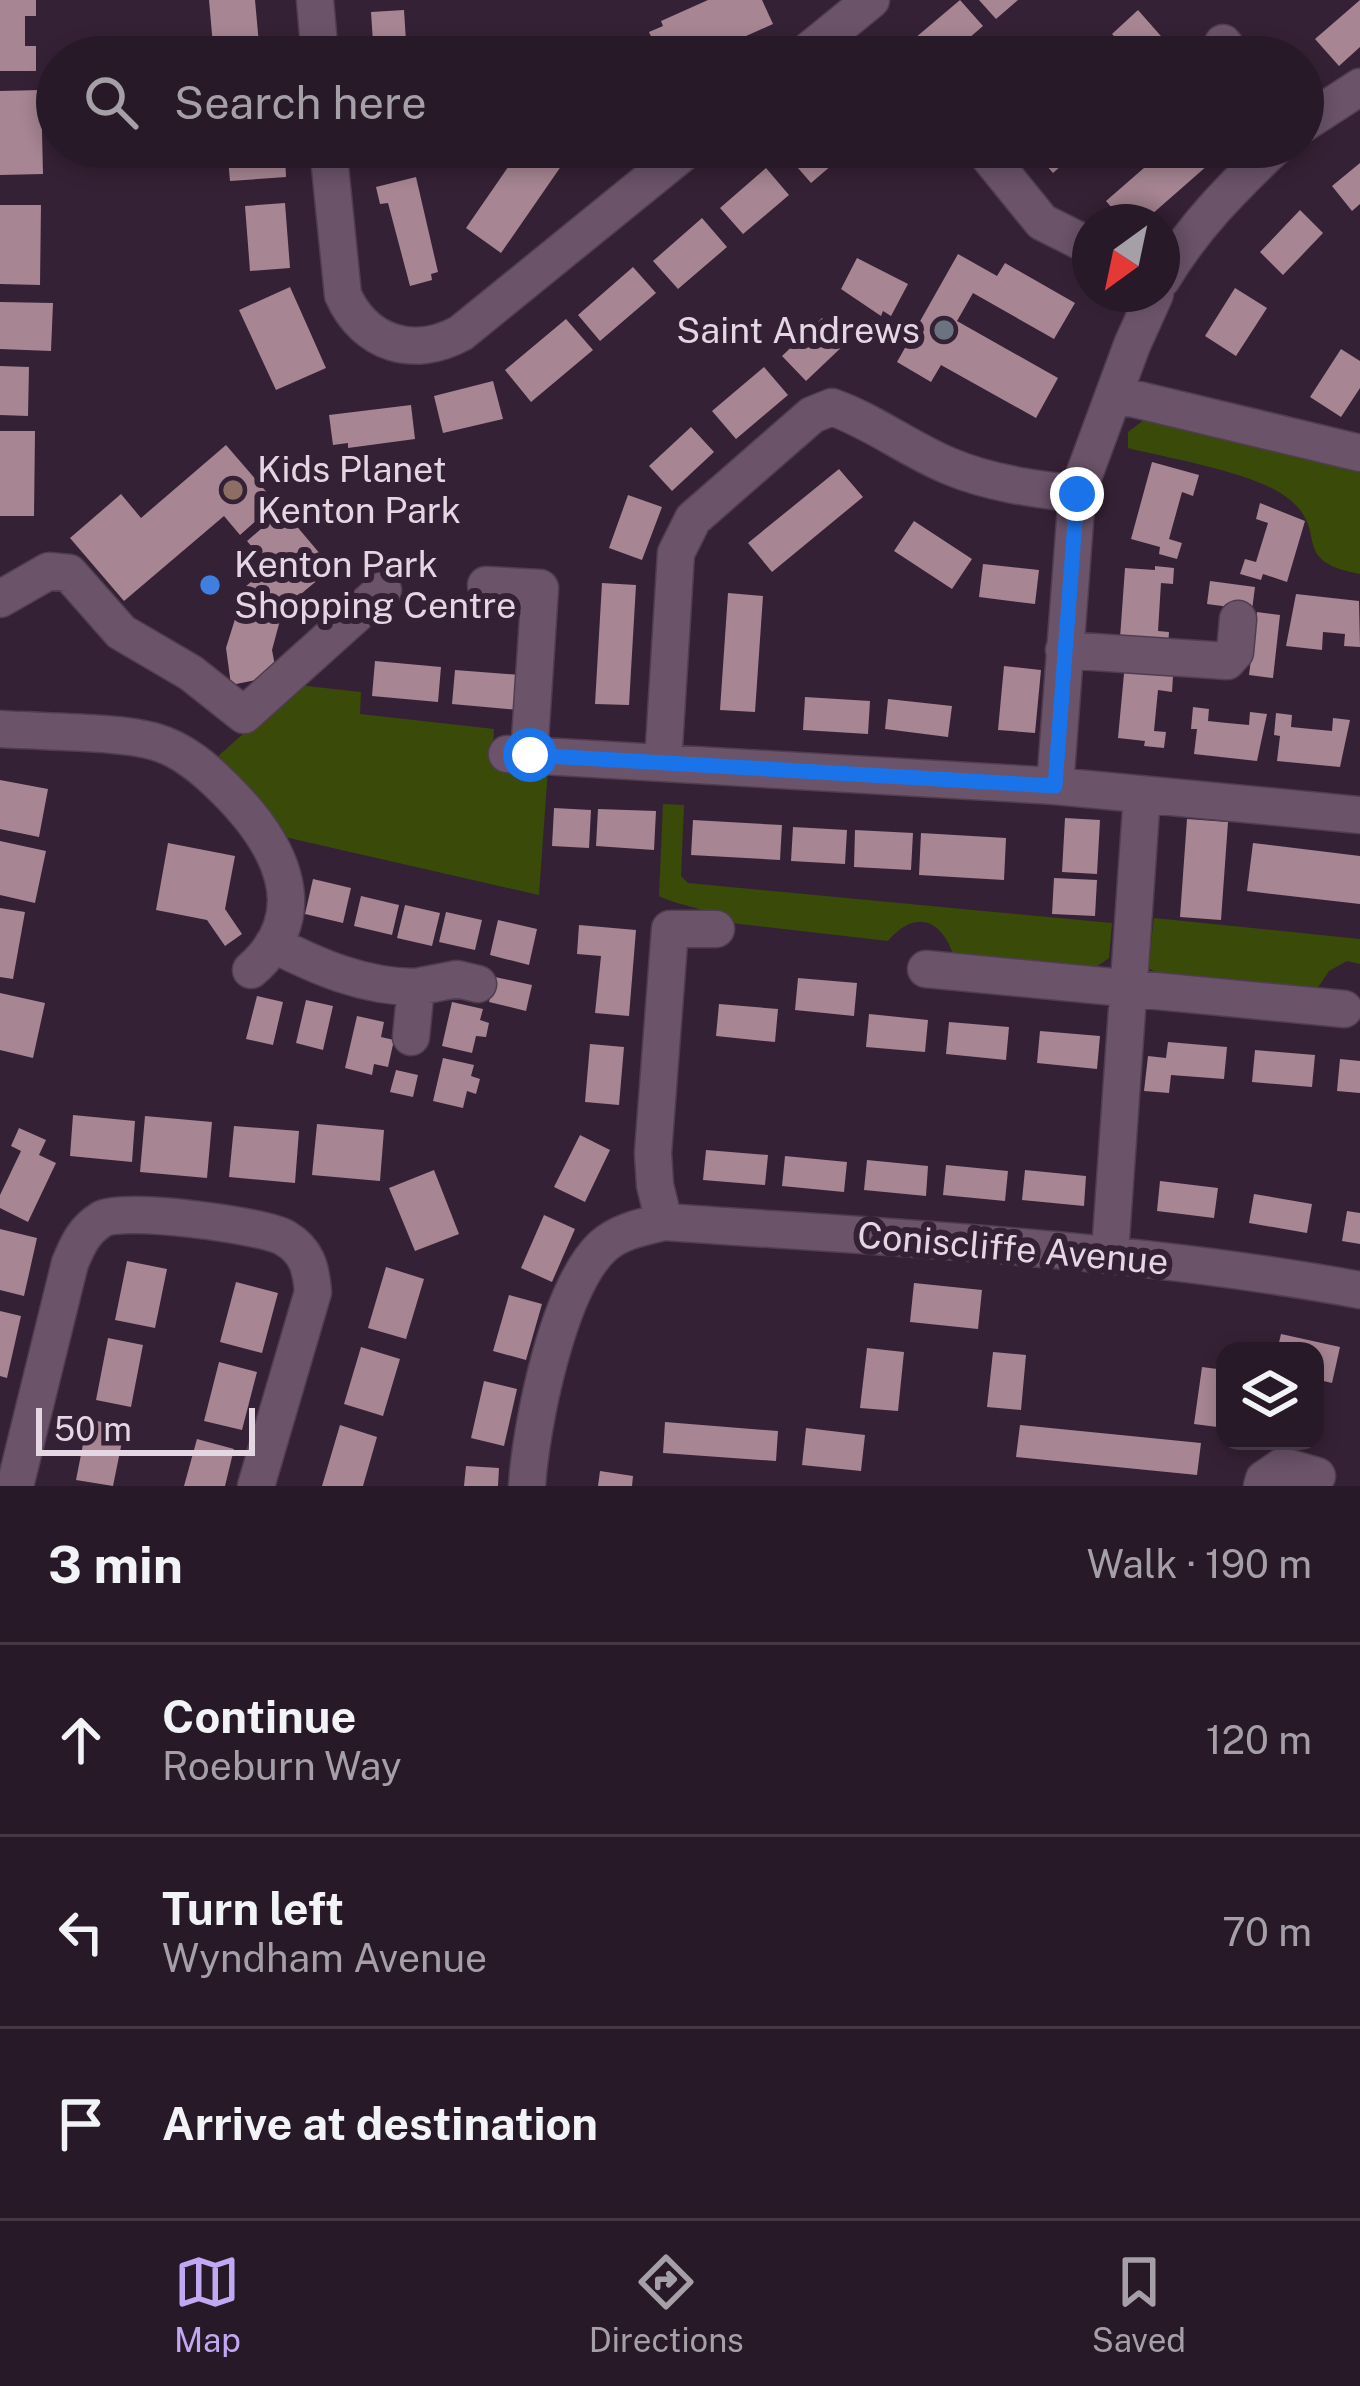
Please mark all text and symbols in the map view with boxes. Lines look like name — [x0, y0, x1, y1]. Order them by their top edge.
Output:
search box — [36, 36, 1324, 168]
icon: search — [78, 69, 144, 135]
text: Search here — [174, 76, 427, 129]
north arrow — [1072, 204, 1180, 312]
place label: Saint Andrews — [676, 309, 920, 351]
marker: Saint Andrews — [931, 317, 957, 343]
place label: Kids Planet Kenton Park — [257, 448, 461, 531]
route end — [1050, 467, 1104, 521]
marker: Kids Planet Kenton Park — [220, 477, 246, 503]
place label: Kenton Park Shopping Centre — [234, 543, 516, 626]
marker: Kenton Park Shopping Centre — [197, 572, 223, 598]
route start — [503, 728, 557, 782]
street label: Coniscliffe Avenue — [856, 1213, 1170, 1283]
map controls — [1216, 1342, 1324, 1450]
button: layers — [1216, 1342, 1324, 1450]
scale bar — [36, 1402, 255, 1455]
text: 50 m — [54, 1410, 132, 1448]
text: 3 min — [48, 1535, 183, 1594]
text: Walk · 190 m — [1087, 1541, 1312, 1587]
text: Continue — [162, 1690, 356, 1743]
icon: ahead — [48, 1707, 114, 1773]
text: 120 m — [1206, 1717, 1312, 1763]
text: Roeburn Way — [162, 1743, 402, 1789]
text: Turn left — [162, 1882, 344, 1935]
icon: left — [48, 1899, 114, 1965]
text: 70 m — [1222, 1909, 1312, 1955]
text: Wyndham Avenue — [162, 1935, 487, 1981]
icon: arrive — [48, 2091, 114, 2157]
text: Arrive at destination — [162, 2097, 598, 2150]
tab: Map — [174, 2249, 241, 2359]
tab: Directions — [589, 2249, 744, 2359]
tab: Saved — [1092, 2249, 1186, 2359]

